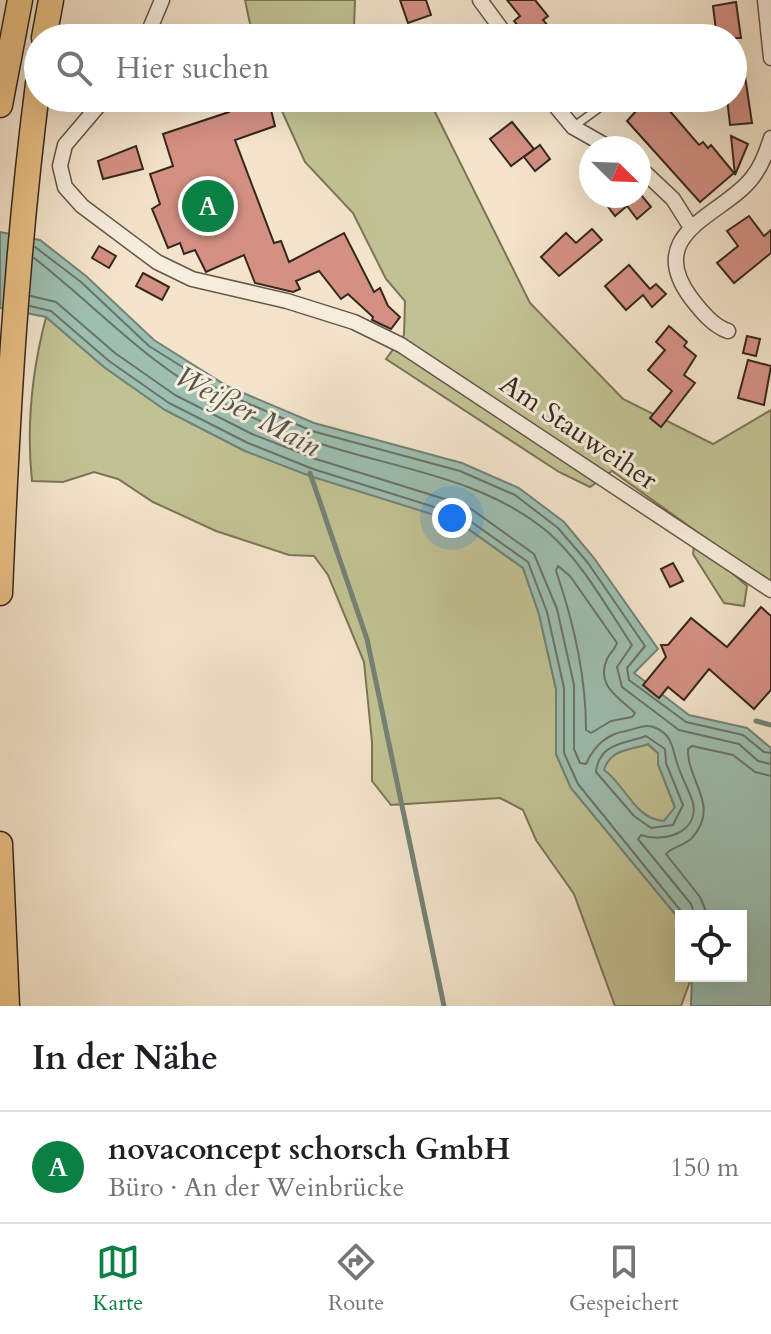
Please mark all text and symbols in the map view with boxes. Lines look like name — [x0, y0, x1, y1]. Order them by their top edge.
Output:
search box — [24, 24, 747, 112]
icon: search — [52, 46, 96, 90]
text: Hier suchen — [116, 48, 269, 89]
north arrow — [579, 136, 651, 208]
pin: A — [182, 176, 234, 236]
water label: Weißer Main — [168, 356, 328, 467]
street label: Am Stauweiher — [492, 365, 665, 499]
your location — [432, 498, 472, 538]
map controls — [675, 910, 747, 982]
button: locate — [675, 910, 747, 982]
text: In der Nähe — [32, 1035, 218, 1081]
text: novaconcept schorsch GmbH — [108, 1129, 510, 1170]
text: A — [48, 1150, 68, 1185]
text: 150 m — [670, 1150, 739, 1185]
text: Büro · An der Weinbrücke — [108, 1170, 404, 1205]
tab: Karte — [92, 1240, 143, 1318]
tab: Route — [328, 1240, 384, 1318]
tab: Gespeichert — [569, 1240, 679, 1318]

